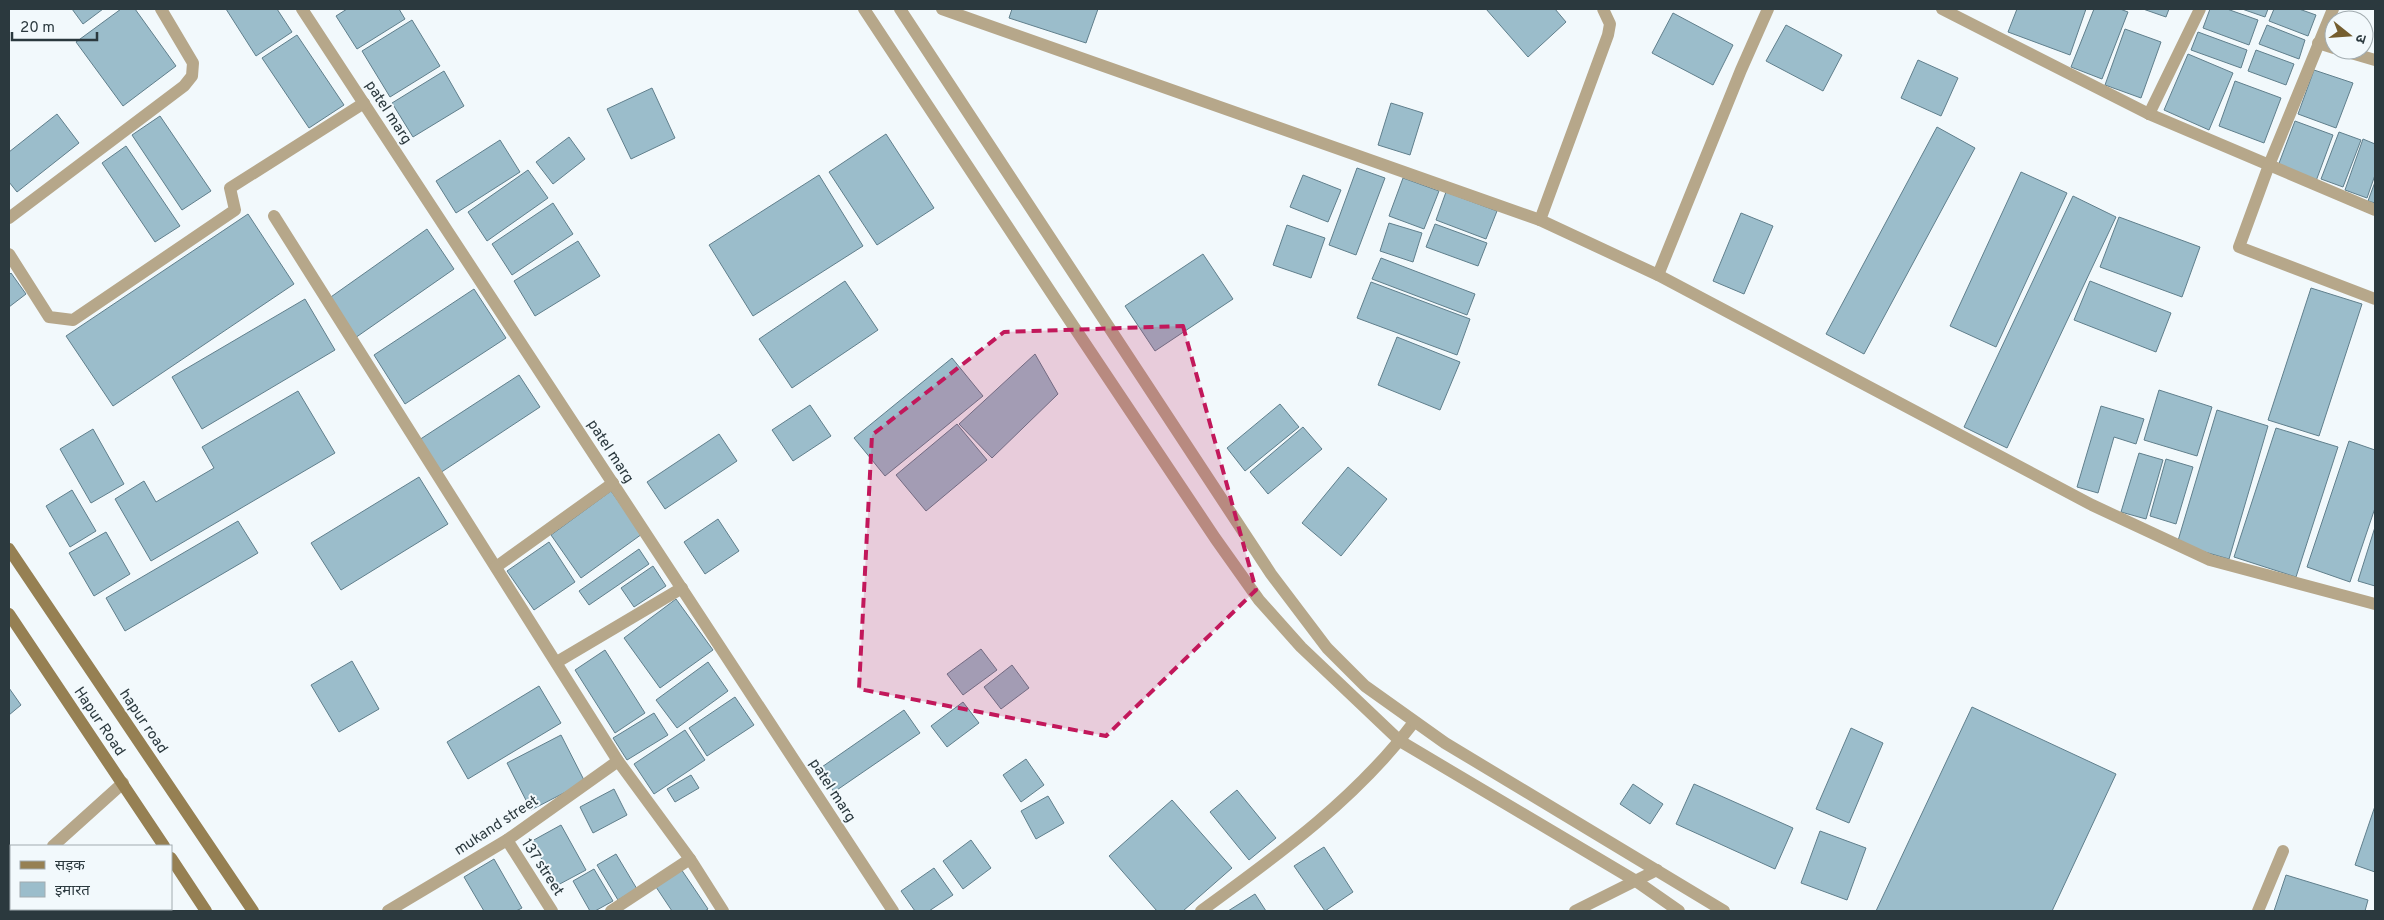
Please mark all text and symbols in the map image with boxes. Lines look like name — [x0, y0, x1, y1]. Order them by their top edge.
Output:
scale bar — [12, 10, 98, 42]
north arrow — [2324, 10, 2374, 60]
text: 20 m — [20, 19, 55, 38]
text: उ — [2350, 32, 2369, 46]
street label: patel marg — [360, 77, 415, 148]
street label: patel marg — [582, 416, 637, 487]
street label: Hapur Road — [69, 684, 129, 760]
street label: hapur road — [114, 686, 171, 758]
street label: patel marg — [804, 755, 859, 826]
street label: mukand street — [451, 792, 543, 861]
street label: 137 street — [516, 836, 567, 900]
legend — [10, 845, 172, 910]
text: सड़क — [55, 857, 85, 876]
text: इमारत — [55, 882, 90, 901]

